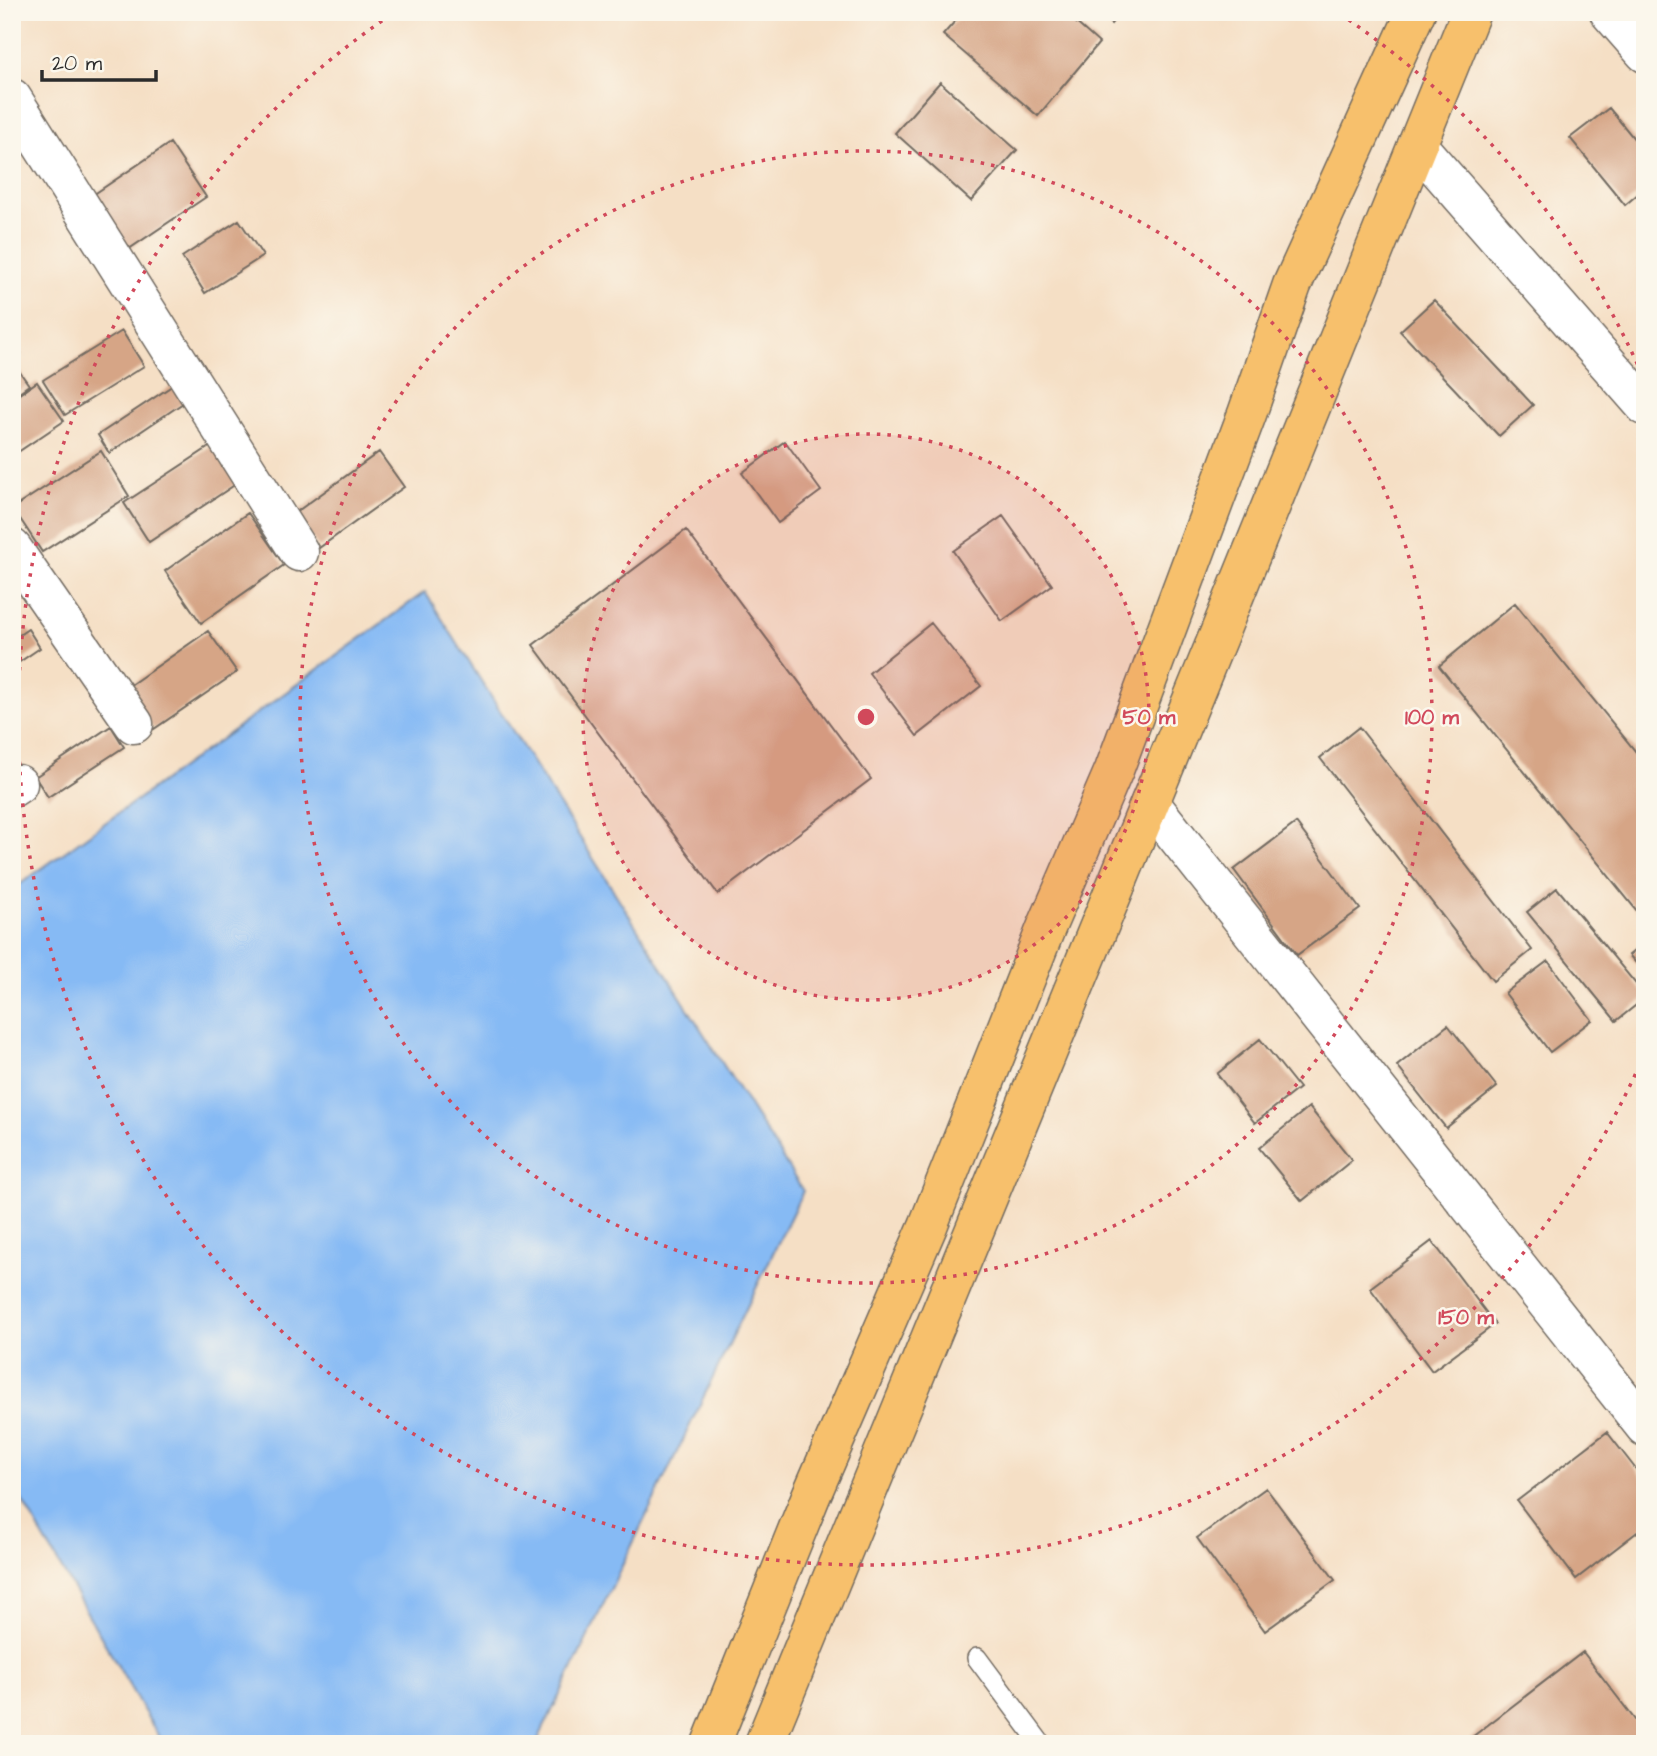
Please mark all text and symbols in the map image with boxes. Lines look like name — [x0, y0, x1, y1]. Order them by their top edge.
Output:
scale bar — [42, 38, 156, 82]
text: 20 m — [52, 49, 103, 78]
text: 50 m — [1123, 703, 1176, 732]
text: 100 m — [1405, 703, 1460, 732]
centre of rings — [854, 705, 878, 729]
text: 150 m — [1438, 1303, 1494, 1332]

